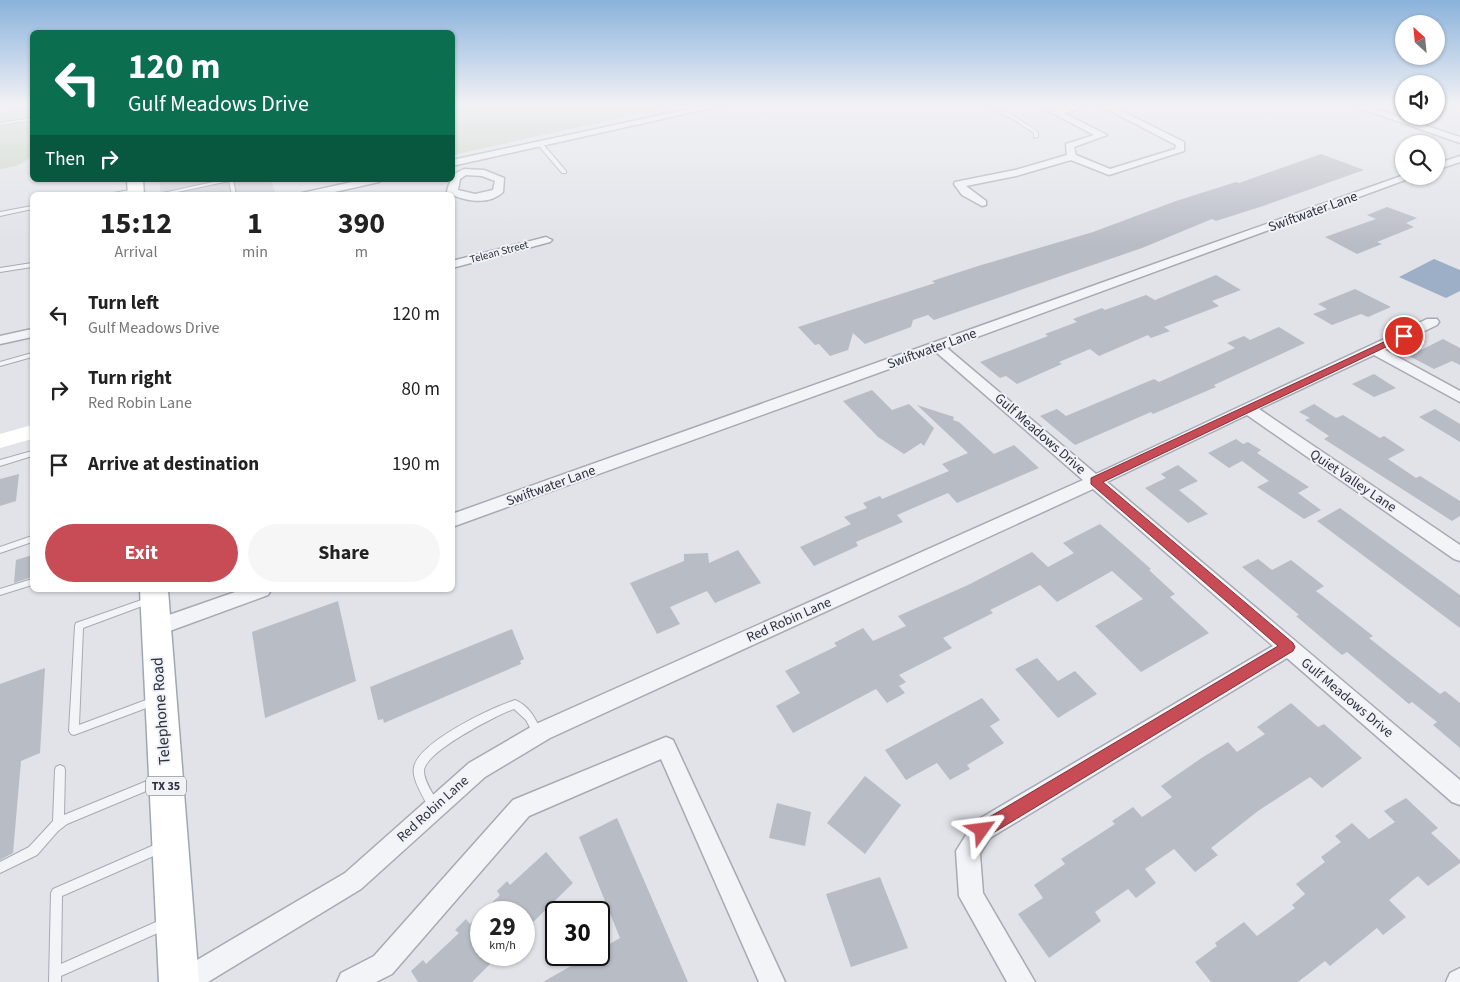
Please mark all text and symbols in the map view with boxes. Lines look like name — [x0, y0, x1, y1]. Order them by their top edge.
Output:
north arrow — [1395, 15, 1445, 65]
map controls — [1395, 15, 1445, 185]
text: 120 m — [128, 42, 220, 92]
icon: left — [45, 50, 110, 115]
button: sound — [1395, 75, 1445, 125]
text: Gulf Meadows Drive — [128, 88, 309, 120]
button: search — [1395, 135, 1445, 185]
icon: right — [95, 145, 123, 173]
text: Then — [45, 146, 85, 173]
street label: Swiftwater Lane — [1266, 187, 1360, 237]
text: 15:12 — [100, 202, 172, 245]
text: 1 — [247, 202, 263, 245]
text: 390 — [338, 202, 385, 245]
street label: Telean Street — [468, 237, 530, 267]
text: Arrival — [114, 241, 157, 263]
text: min — [242, 241, 268, 263]
text: m — [355, 241, 368, 263]
text: Turn left — [88, 290, 159, 317]
icon: left — [45, 301, 73, 329]
text: 120 m — [392, 301, 440, 328]
pin — [1383, 315, 1425, 357]
text: Gulf Meadows Drive — [88, 317, 220, 339]
icon: arrive — [1390, 322, 1418, 350]
street label: Swiftwater Lane — [885, 324, 979, 374]
text: Turn right — [88, 365, 172, 392]
icon: right — [45, 376, 73, 404]
text: 80 m — [402, 376, 440, 403]
street label: Gulf Meadows Drive — [990, 389, 1090, 479]
text: Red Robin Lane — [88, 392, 192, 414]
street label: Quiet Valley Lane — [1306, 445, 1400, 517]
icon: arrive — [45, 451, 73, 479]
text: Arrive at destination — [88, 451, 259, 478]
text: 190 m — [392, 451, 440, 478]
street label: Swiftwater Lane — [504, 461, 598, 511]
button: Exit — [45, 524, 238, 582]
button: Share — [248, 524, 440, 582]
street label: Red Robin Lane — [743, 592, 835, 648]
street label: Gulf Meadows Drive — [1296, 653, 1398, 743]
street label: Telephone Road — [146, 656, 176, 766]
street label: Red Robin Lane — [393, 771, 473, 847]
road number: TX 35 — [146, 776, 186, 796]
position arrow — [955, 803, 1007, 855]
speed limit sign: 30 — [545, 901, 610, 966]
text: 29 — [489, 909, 516, 945]
text: km/h — [489, 937, 516, 954]

